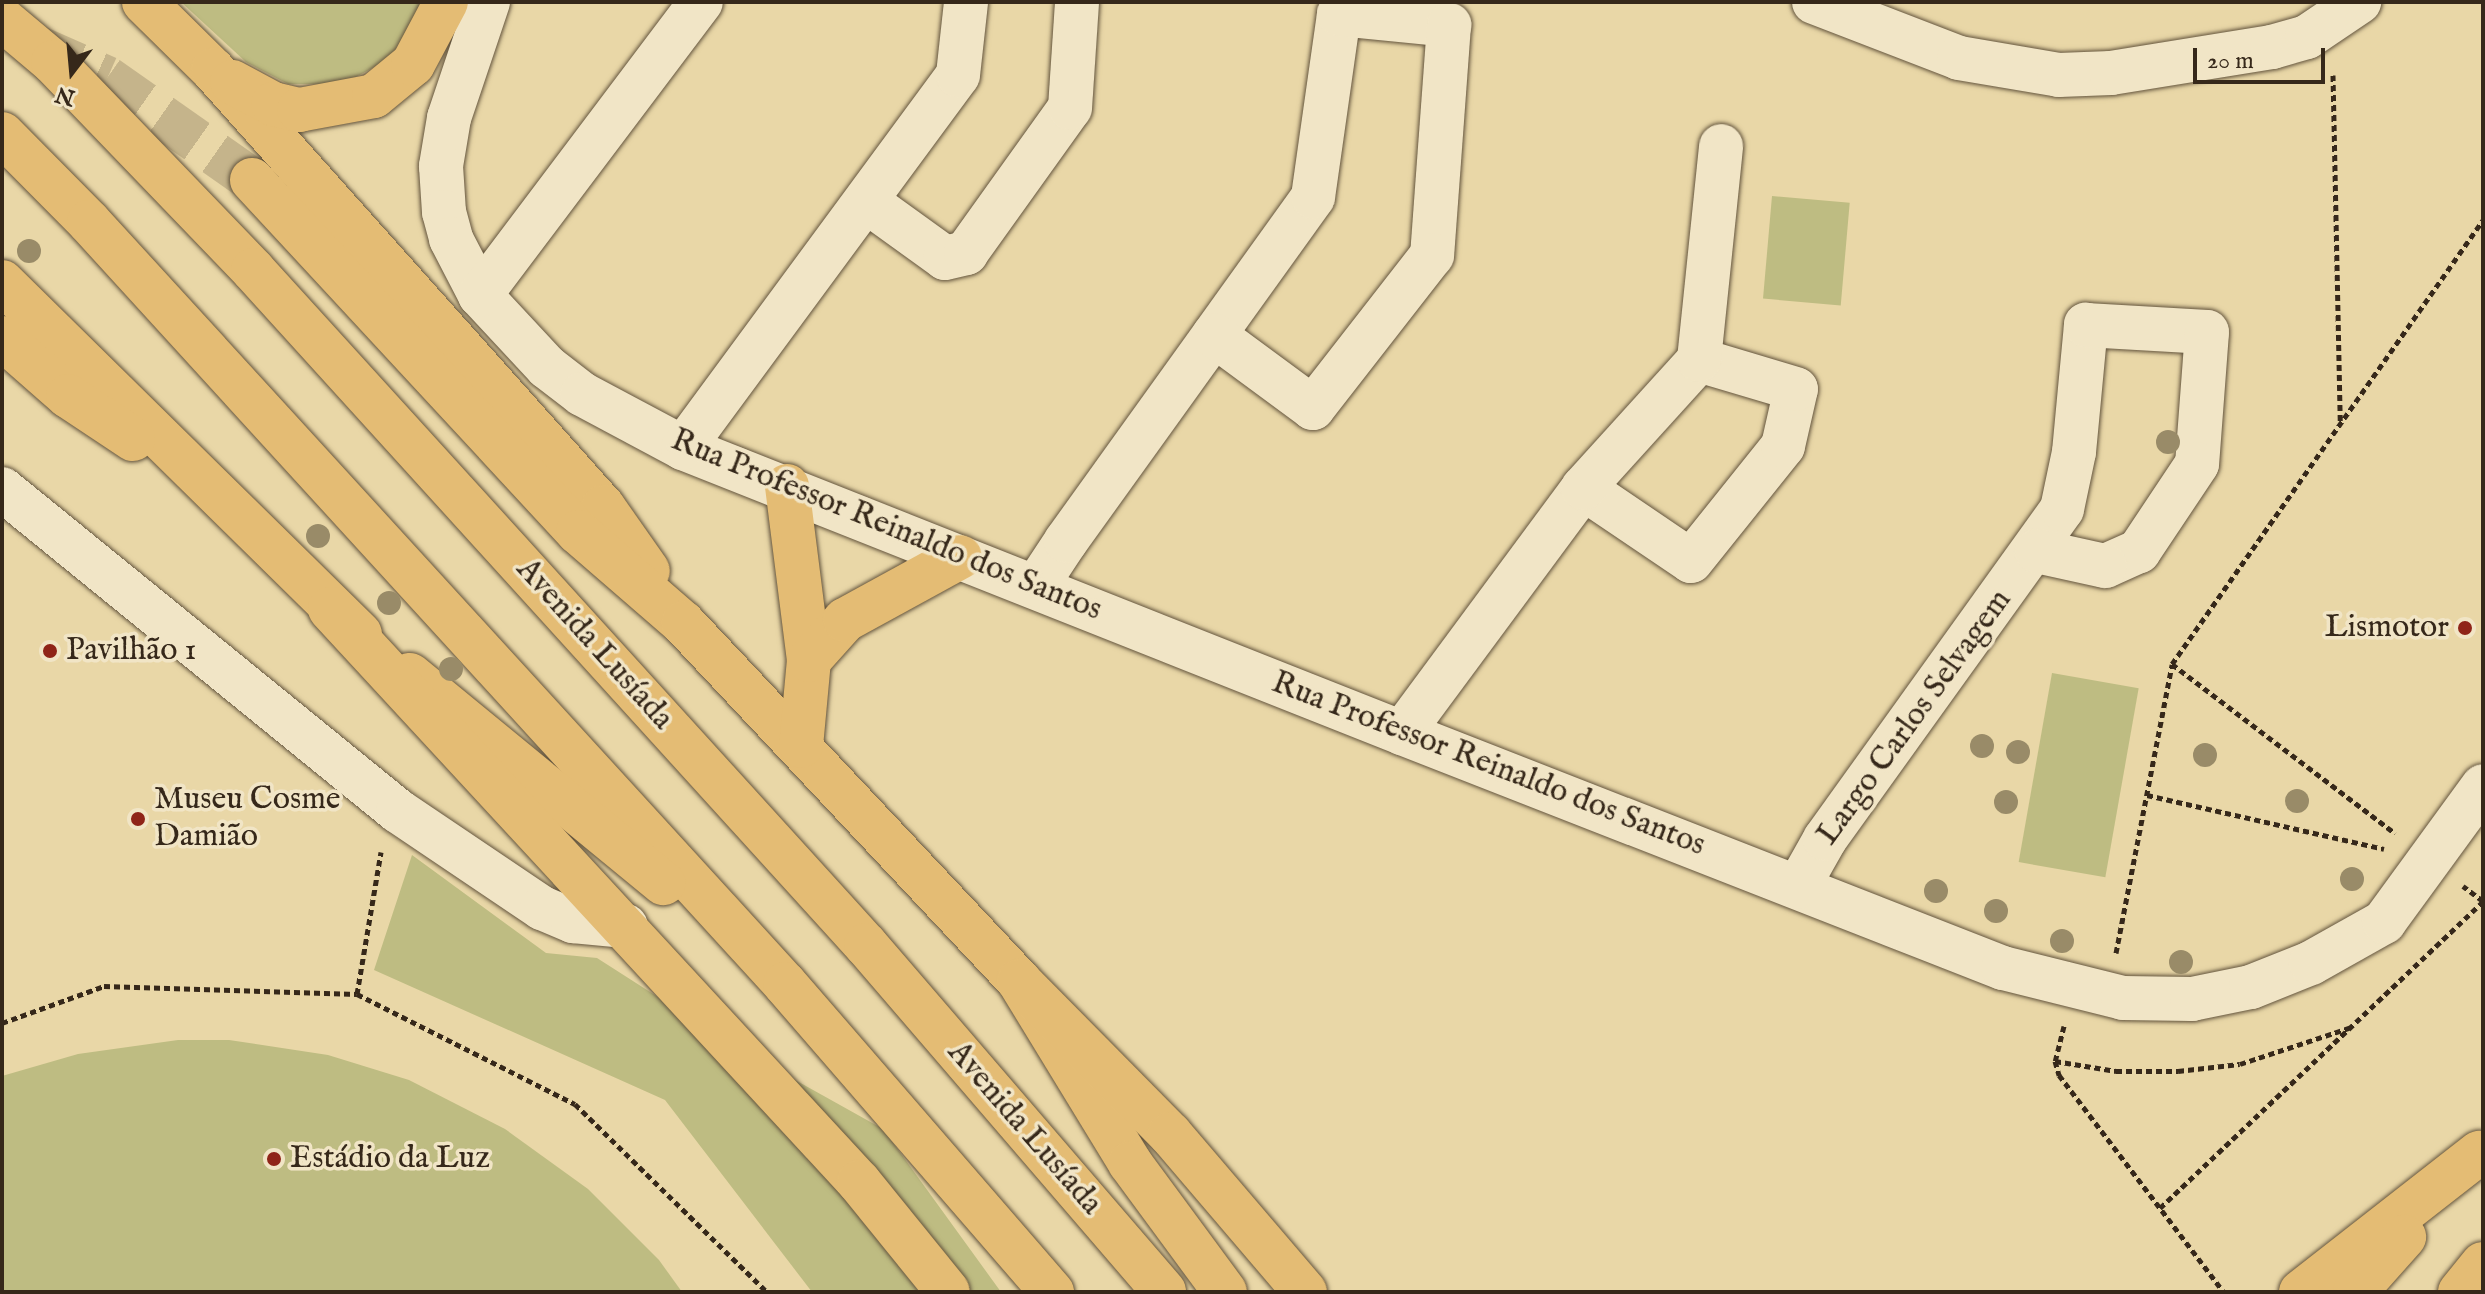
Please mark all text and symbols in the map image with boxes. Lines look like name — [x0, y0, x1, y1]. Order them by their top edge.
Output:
north arrow — [32, 32, 112, 112]
scale bar — [2197, 32, 2329, 82]
text: 20 m — [2207, 46, 2254, 77]
text: N — [52, 79, 78, 111]
street label: Rua Professor Reinaldo dos Santos — [665, 422, 1107, 630]
street label: Avenida Lusíada — [507, 552, 681, 738]
street label: Largo Carlos Selvagem — [1809, 583, 2021, 853]
place label: Lismotor — [2325, 609, 2449, 647]
marker: Lismotor — [2456, 619, 2474, 637]
place label: Pavilhão 1 — [66, 632, 196, 670]
marker: Pavilhão 1 — [41, 642, 59, 660]
street label: Rua Professor Reinaldo dos Santos — [1266, 664, 1710, 866]
place label: Museu Cosme Damião — [154, 782, 341, 857]
marker: Museu Cosme Damião — [129, 810, 147, 828]
street label: Avenida Lusíada — [938, 1035, 1110, 1223]
place label: Estádio da Luz — [290, 1140, 490, 1178]
marker: Estádio da Luz — [265, 1150, 283, 1168]

